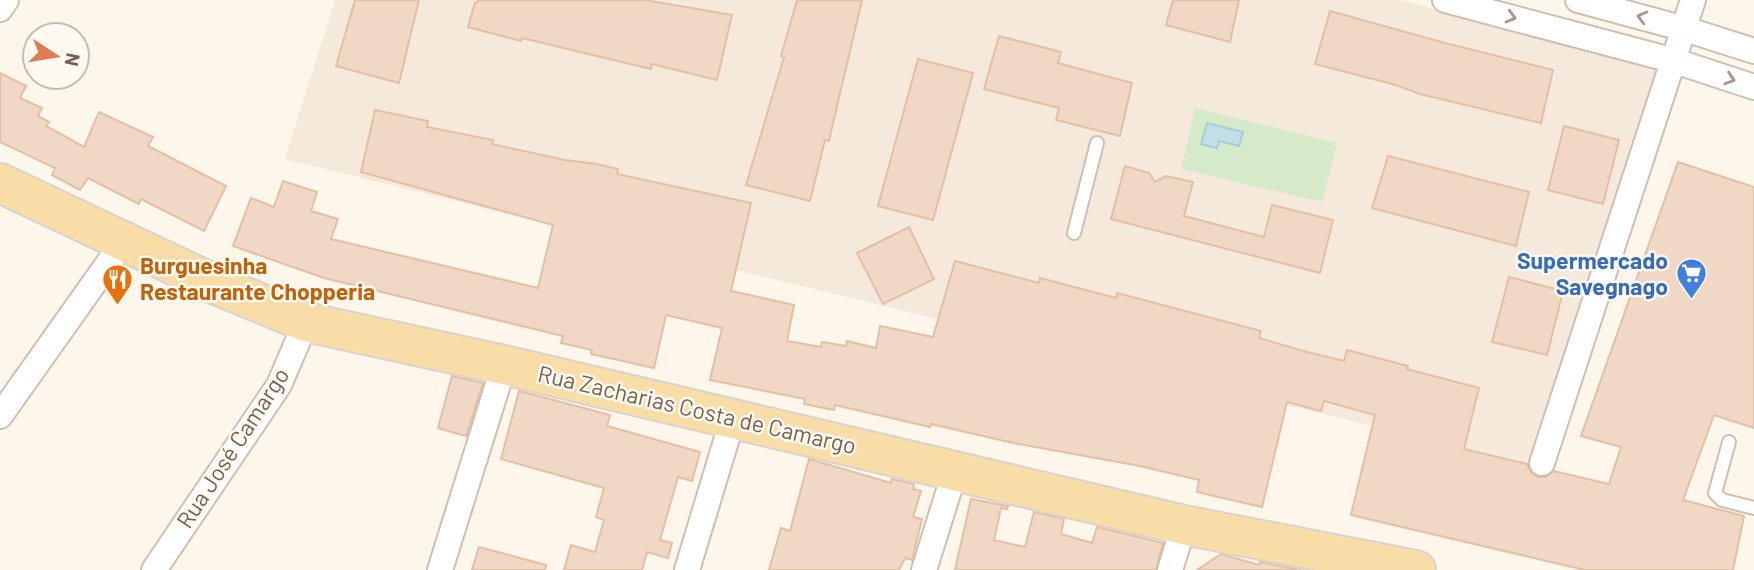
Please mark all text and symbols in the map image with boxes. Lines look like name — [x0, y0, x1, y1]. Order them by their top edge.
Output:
one-way arrow — [1505, 9, 1517, 23]
one-way arrow — [1636, 11, 1648, 25]
north arrow — [21, 21, 91, 91]
text: N — [61, 51, 86, 68]
one-way arrow — [1723, 70, 1735, 85]
place label: Supermercado Savegnago — [1517, 246, 1668, 300]
place label: Burguesinha Restaurante Chopperia — [140, 251, 375, 305]
supermarket icon: Supermercado Savegnago — [1674, 257, 1708, 301]
restaurant icon: Burguesinha Restaurante Chopperia — [100, 262, 134, 306]
street label: Rua Zacharias Costa de Camargo — [535, 359, 859, 459]
street label: Rua José Camargo — [170, 362, 294, 533]

